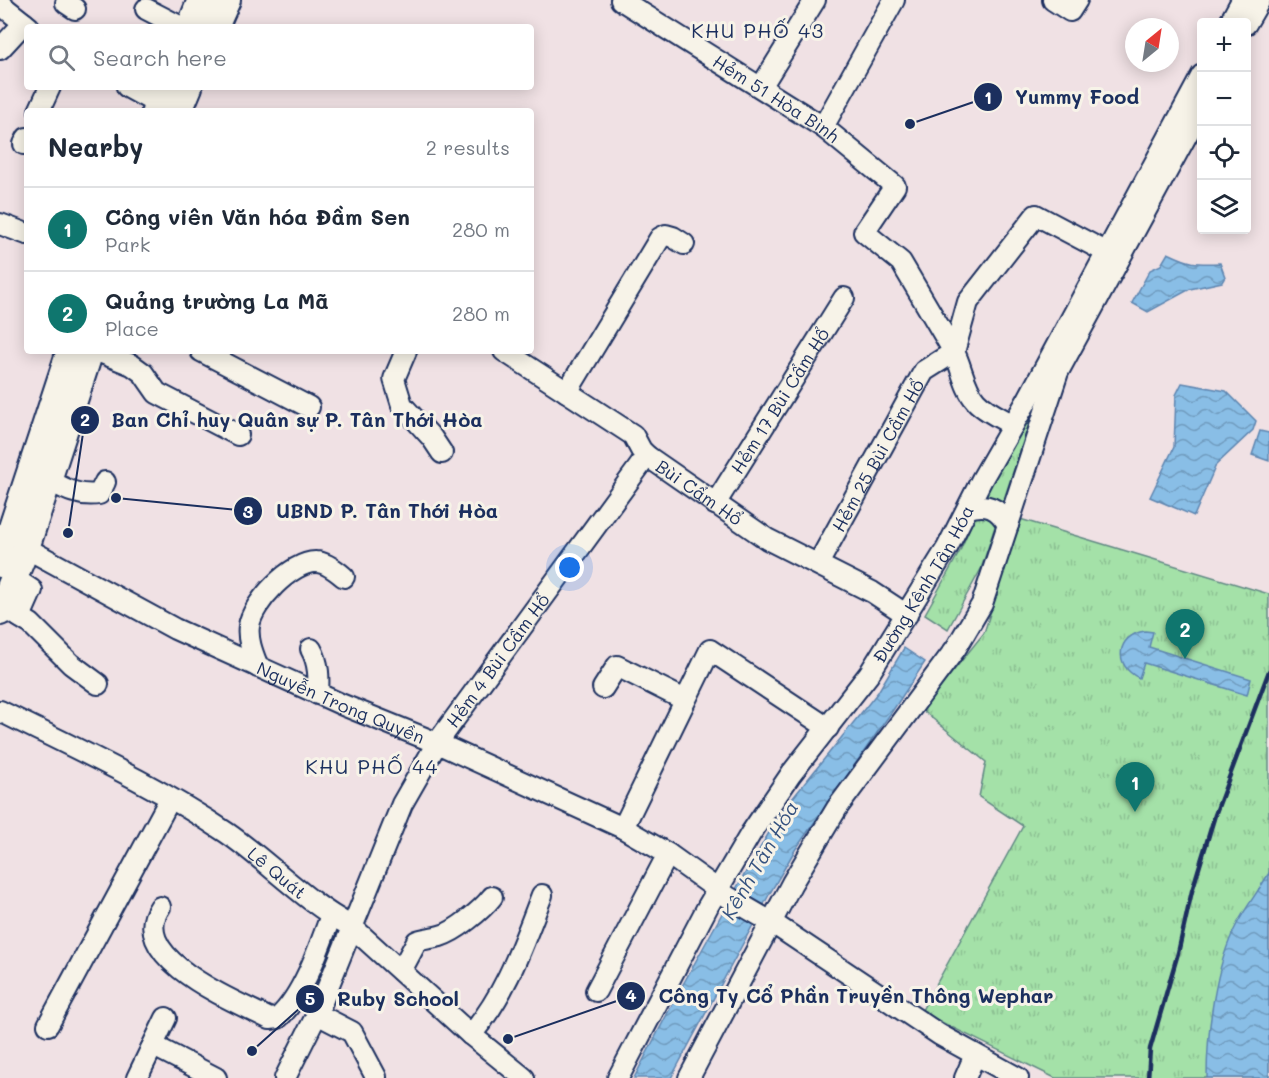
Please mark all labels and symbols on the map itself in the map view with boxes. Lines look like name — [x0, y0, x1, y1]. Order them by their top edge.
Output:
district label: KHU PHỐ 43 — [691, 17, 825, 43]
north arrow — [1125, 18, 1179, 72]
street label: Hẻm 51 Hòa Bình — [709, 49, 845, 148]
callout: Yummy Food — [973, 78, 1151, 116]
text: Yummy Food — [1015, 83, 1139, 109]
text: 1 — [984, 85, 992, 109]
street label: Hẻm 17 Bùi Cẩm Hổ — [725, 323, 835, 478]
street label: Hẻm 25 Bùi Cầm Hổ — [826, 375, 929, 536]
callout: Ban Chỉ huy Quân sự P. Tân Thới Hòa — [70, 401, 495, 439]
text: Ban Chỉ huy Quân sự P. Tân Thới Hòa — [111, 406, 483, 432]
text: 2 — [80, 407, 90, 431]
street label: Bùi Cẩm Hổ — [651, 454, 748, 531]
callout: UBND P. Tân Thới Hòa — [233, 492, 510, 530]
text: UBND P. Tân Thới Hòa — [276, 497, 498, 523]
text: 3 — [243, 499, 254, 523]
street label: Đường Kênh Tân Hóa — [867, 501, 979, 667]
your location — [555, 553, 584, 582]
street label: Hẻm 4 Bùi Cầm Hổ — [440, 588, 555, 732]
pin: 2 — [1166, 610, 1204, 659]
street label: Nguyễn Trọng Quyền — [253, 656, 428, 749]
district label: KHU PHỐ 44 — [305, 753, 439, 779]
pin: 1 — [1116, 762, 1154, 812]
water label: Kênh Tân Hóa — [715, 796, 803, 924]
street label: Lê Quát — [243, 841, 312, 904]
callout: Công Ty Cổ Phần Truyền Thông Wephar — [616, 977, 1065, 1015]
callout: Ruby School — [295, 980, 471, 1018]
text: Công Ty Cổ Phần Truyền Thông Wephar — [658, 982, 1054, 1008]
text: 4 — [625, 983, 637, 1007]
text: Ruby School — [337, 985, 459, 1011]
text: 5 — [305, 986, 315, 1010]

